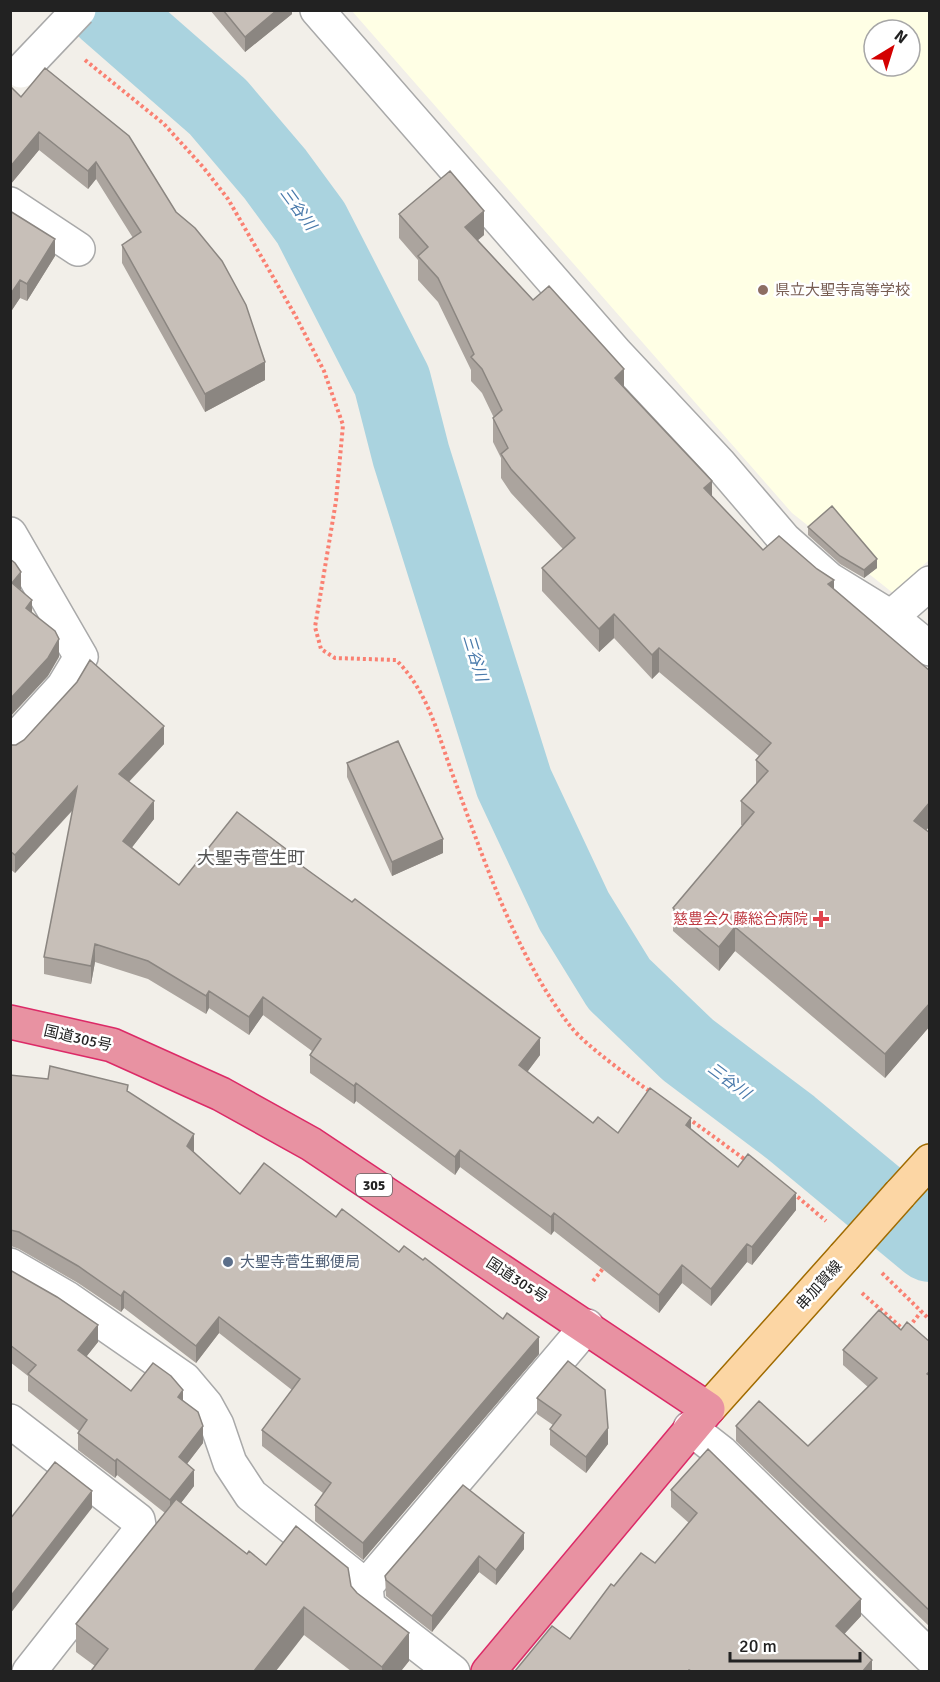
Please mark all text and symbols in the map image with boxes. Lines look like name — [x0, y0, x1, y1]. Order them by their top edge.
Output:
north arrow — [862, 18, 922, 78]
text: N — [890, 26, 911, 48]
water label: 三谷川 — [276, 184, 321, 236]
place label: 県立大聖寺高等学校 — [775, 281, 910, 299]
marker: 県立大聖寺高等学校 — [756, 283, 770, 297]
water label: 三谷川 — [458, 632, 492, 686]
district label: 大聖寺菅生町 — [197, 847, 305, 869]
place label: 慈豊会久藤総合病院 — [673, 910, 808, 928]
marker: 慈豊会久藤総合病院 — [812, 910, 830, 928]
street label: 国道305号 — [42, 1021, 114, 1055]
water label: 三谷川 — [704, 1059, 756, 1105]
road number: 305 — [356, 1174, 392, 1196]
place label: 大聖寺菅生郵便局 — [240, 1253, 360, 1271]
street label: 国道305号 — [483, 1254, 551, 1306]
marker: 大聖寺菅生郵便局 — [221, 1255, 235, 1269]
street label: 串加賀線 — [792, 1257, 846, 1313]
scale bar — [730, 1625, 860, 1663]
text: 20 m — [739, 1635, 777, 1657]

